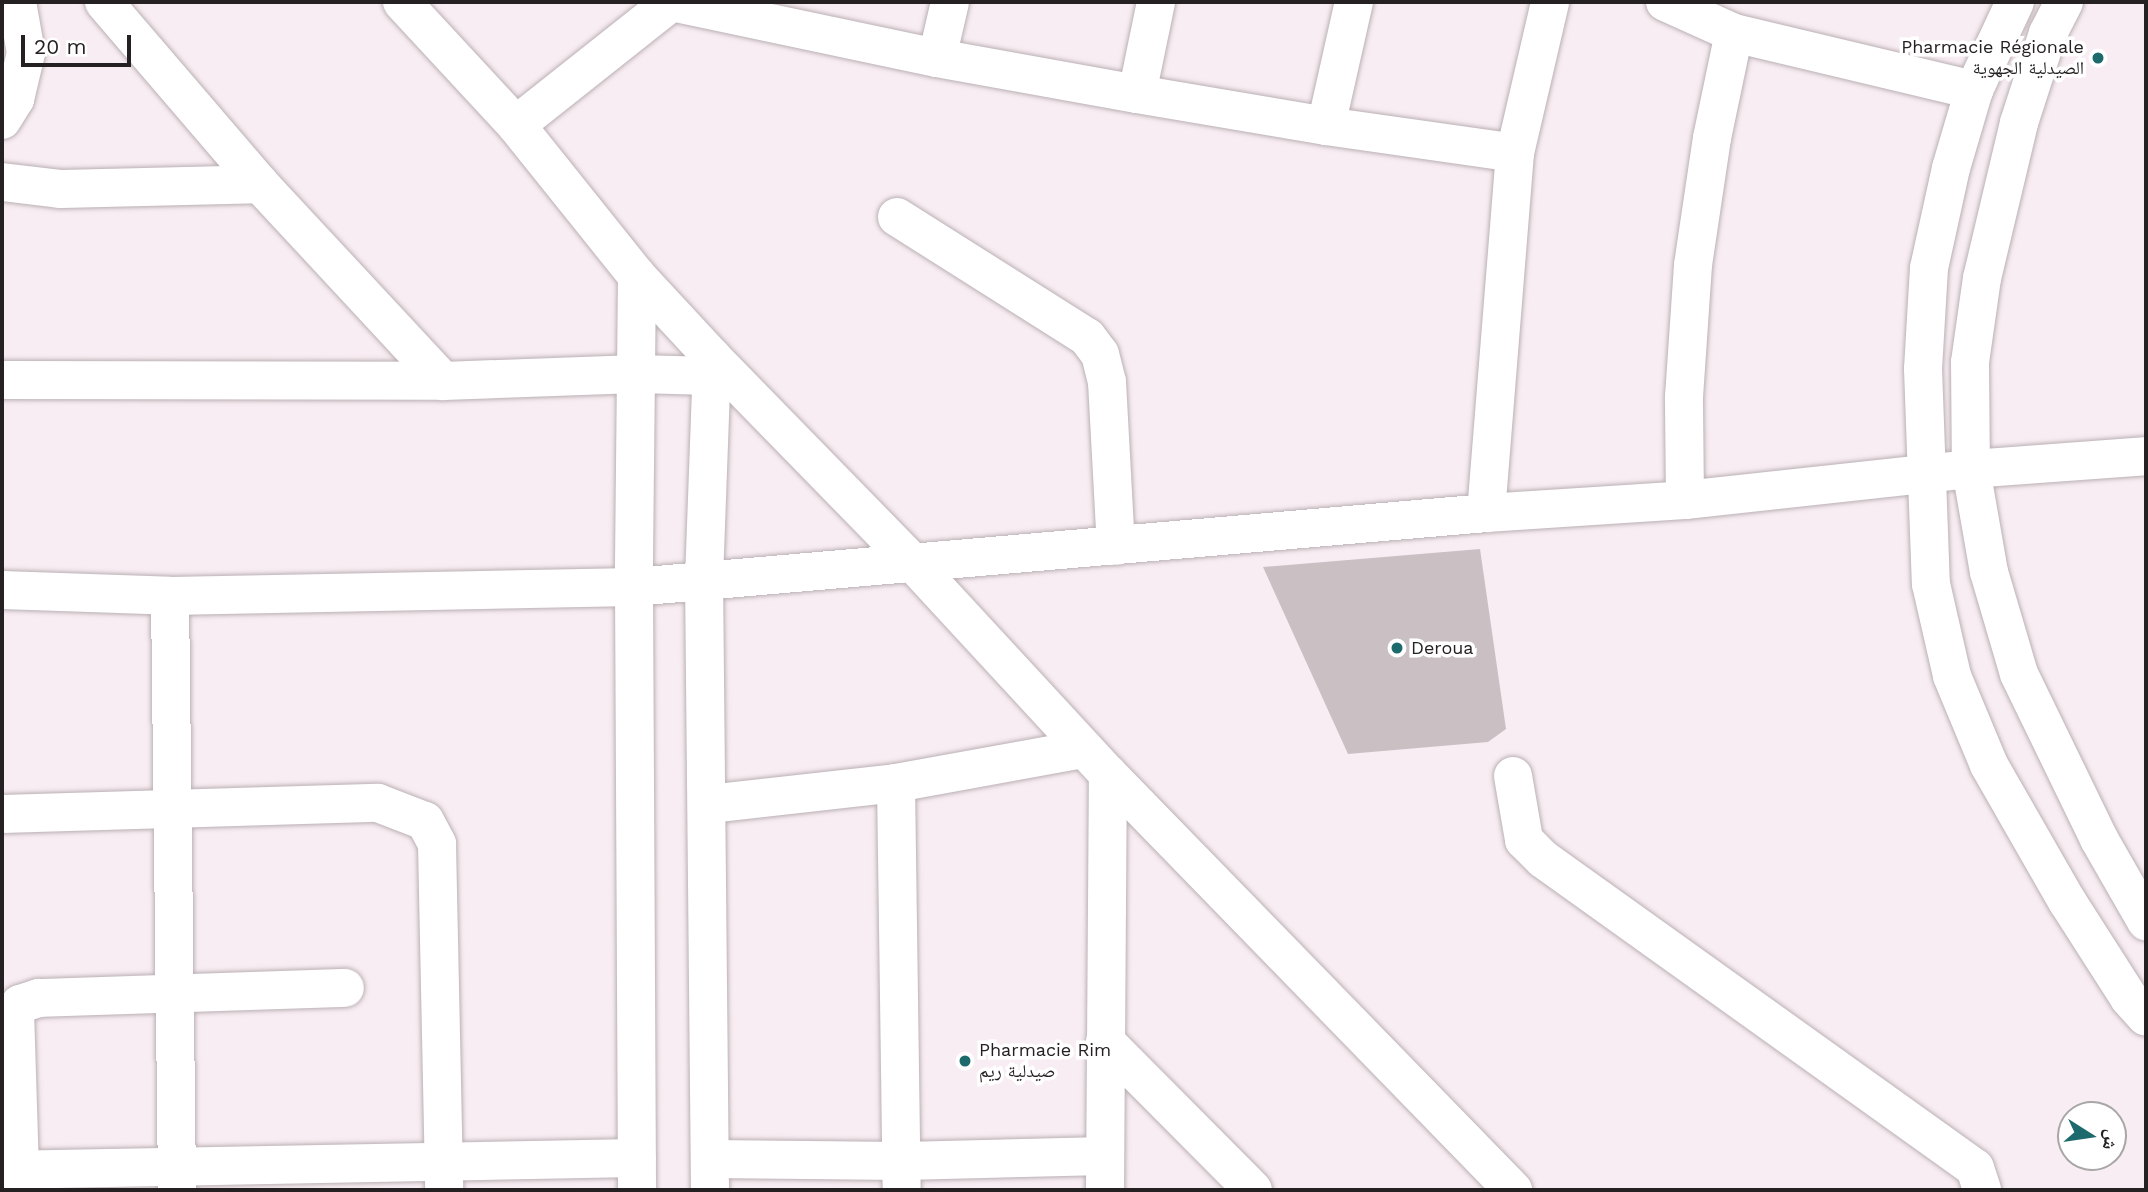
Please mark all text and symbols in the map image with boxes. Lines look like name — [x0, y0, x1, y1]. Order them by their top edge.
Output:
scale bar — [24, 21, 135, 65]
text: 20 m — [34, 34, 86, 59]
place label: Pharmacie Régionale الصيدلية الجهوية — [1901, 37, 2084, 80]
marker: Pharmacie Régionale الصيدلية الجهوية — [2090, 50, 2106, 66]
place label: Deroua — [1411, 637, 1474, 659]
marker: Deroua — [1389, 640, 1405, 656]
place label: Pharmacie Rim صيدلية ريم — [979, 1040, 1111, 1082]
marker: Pharmacie Rim صيدلية ريم — [957, 1053, 973, 1069]
north arrow — [2057, 1101, 2127, 1171]
text: ش — [2098, 1128, 2124, 1152]

